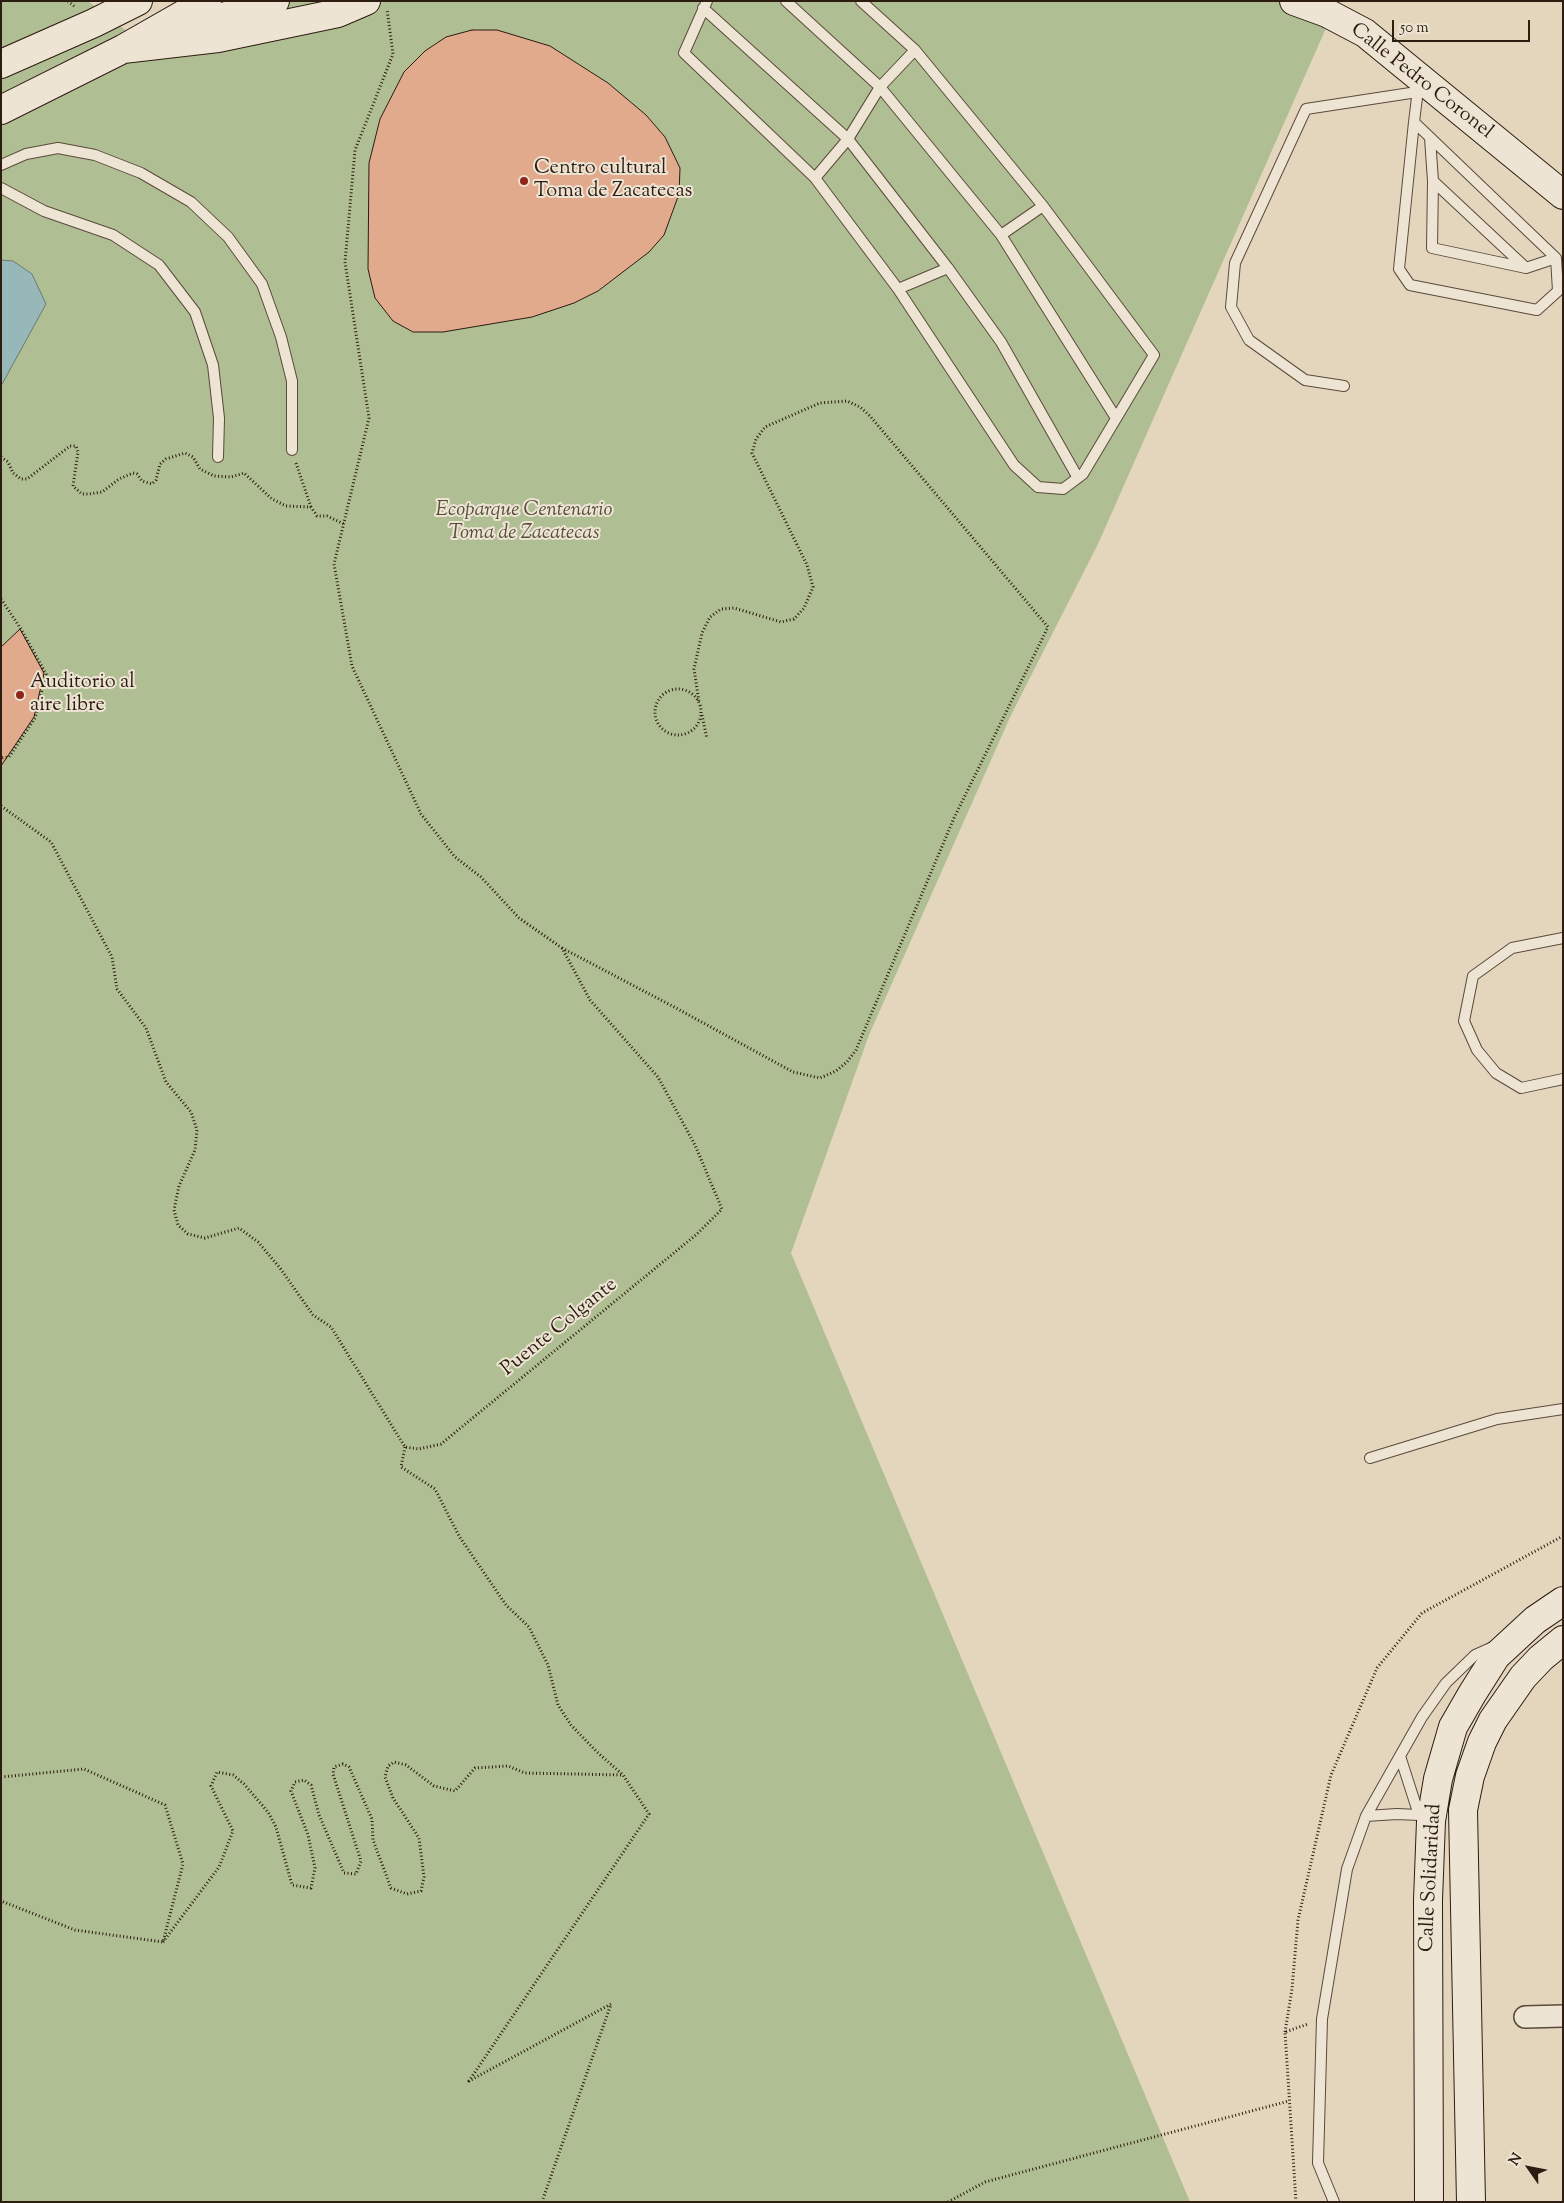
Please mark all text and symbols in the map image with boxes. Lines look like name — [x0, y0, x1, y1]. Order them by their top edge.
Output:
scale bar — [1394, 10, 1532, 42]
text: 50 m — [1400, 18, 1429, 39]
street label: Calle Pedro Coronel — [1345, 19, 1497, 145]
place label: Centro cultural Toma de Zacatecas — [534, 158, 692, 205]
marker: Centro cultural Toma de Zacatecas — [518, 175, 530, 187]
park label: Ecoparque Centenario Toma de Zacatecas — [436, 500, 612, 547]
place label: Auditorio al aire libre — [30, 672, 135, 719]
marker: Auditorio al aire libre — [14, 689, 26, 701]
street label: Puente Colgante — [497, 1274, 623, 1382]
street label: Calle Solidaridad — [1416, 1803, 1448, 1953]
north arrow — [1504, 2143, 1554, 2193]
text: N — [1505, 2150, 1528, 2170]

